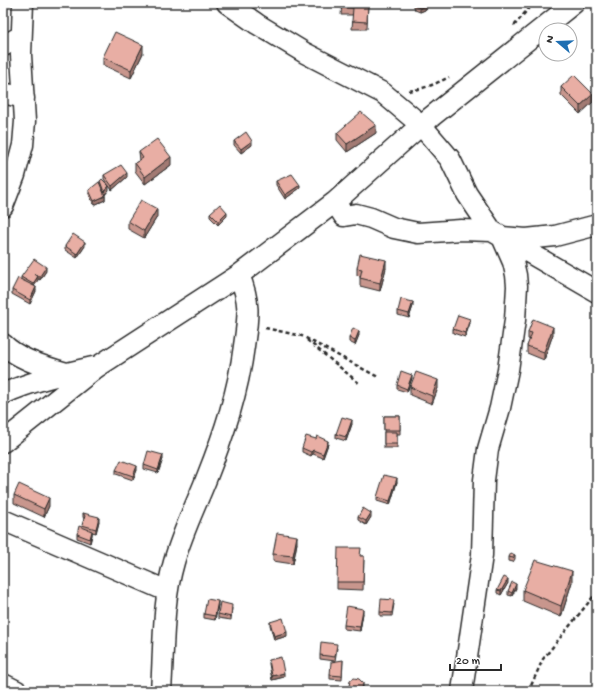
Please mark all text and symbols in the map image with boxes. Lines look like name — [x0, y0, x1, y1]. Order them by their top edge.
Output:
north arrow — [538, 22, 578, 62]
text: N — [544, 34, 557, 45]
scale bar — [450, 646, 501, 672]
text: 20 m — [456, 655, 481, 669]

